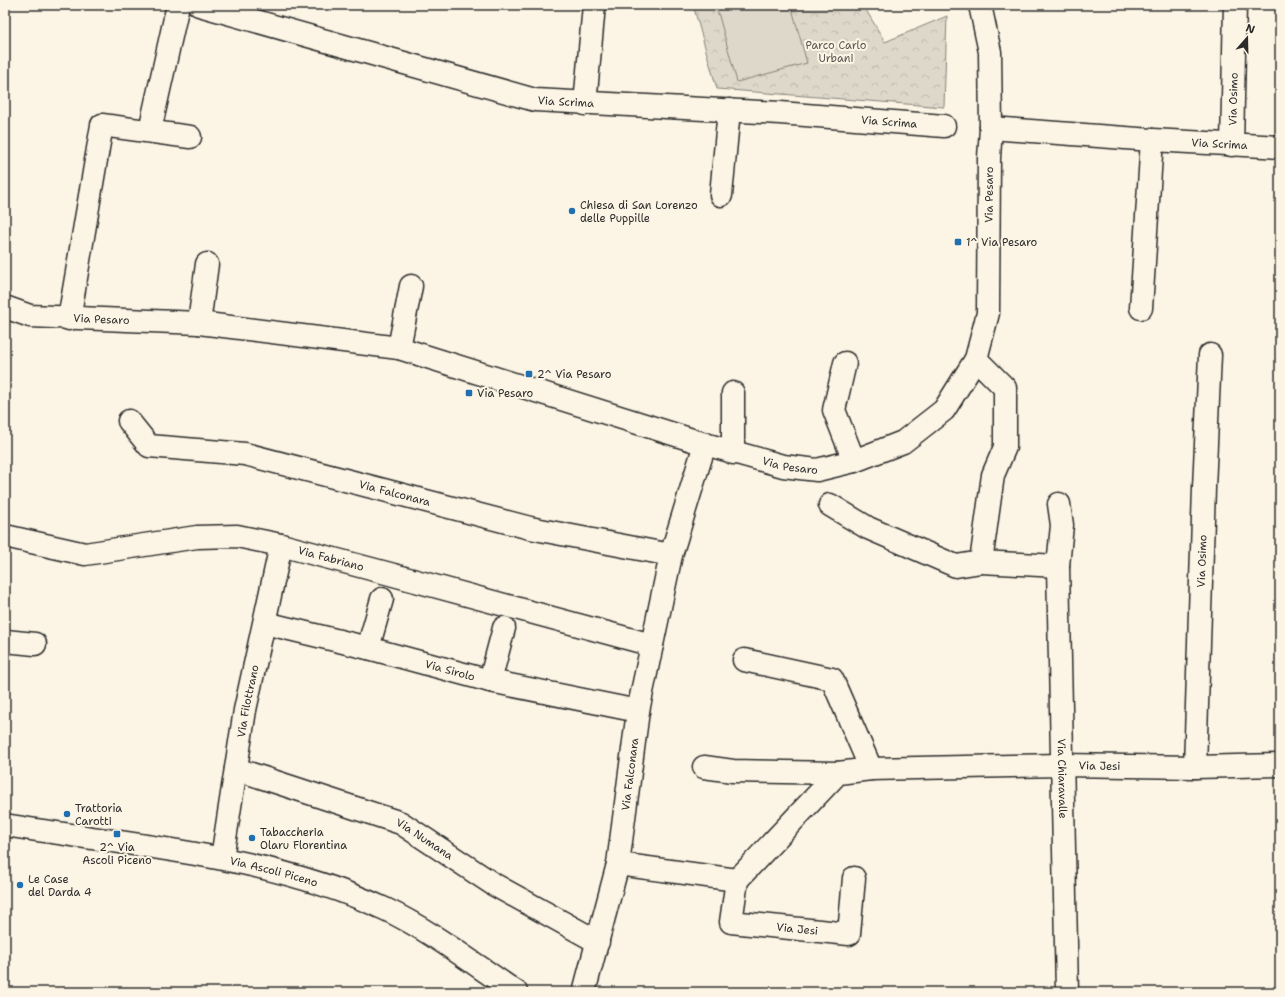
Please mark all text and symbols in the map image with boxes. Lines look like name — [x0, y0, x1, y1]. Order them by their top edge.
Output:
north arrow — [1227, 18, 1267, 58]
text: N — [1244, 21, 1257, 38]
park label: Parco Carlo Urbani — [806, 38, 867, 66]
street label: Via Osimo — [1225, 72, 1242, 126]
street label: Via Scrima — [537, 93, 594, 111]
street label: Via Scrima — [860, 112, 918, 132]
street label: Via Scrima — [1191, 135, 1248, 153]
street label: Via Pesaro — [982, 166, 997, 223]
place label: Chiesa di San Lorenzo delle Puppille — [580, 198, 698, 226]
marker: Chiesa di San Lorenzo delle Puppille — [567, 206, 577, 216]
place label: 1^ Via Pesaro — [966, 235, 1038, 250]
marker: 1^ Via Pesaro — [953, 237, 963, 247]
street label: Via Pesaro — [73, 311, 130, 328]
place label: 2^ Via Pesaro — [537, 367, 612, 382]
marker: 2^ Via Pesaro — [524, 369, 534, 379]
place label: Via Pesaro — [477, 386, 534, 401]
marker: Via Pesaro — [464, 388, 474, 398]
street label: Via Pesaro — [760, 454, 819, 478]
street label: Via Falconara — [357, 477, 432, 510]
street label: Via Osimo — [1194, 534, 1211, 588]
street label: Via Fabriano — [296, 543, 366, 575]
street label: Via Sirolo — [423, 657, 477, 685]
street label: Via Filottrano — [234, 663, 263, 739]
street label: Via Falconara — [618, 737, 642, 812]
street label: Via Chiaravalle — [1054, 738, 1070, 819]
street label: Via Jesi — [1078, 758, 1121, 774]
place label: Trattoria Carotti — [75, 801, 122, 829]
marker: Trattoria Carotti — [62, 809, 72, 819]
street label: Via Numana — [394, 815, 456, 864]
place label: Tabaccheria Olaru Florentina — [260, 825, 347, 853]
marker: 2^ Via Ascoli Piceno — [112, 829, 122, 839]
marker: Tabaccheria Olaru Florentina — [247, 833, 257, 843]
place label: 2^ Via Ascoli Piceno — [82, 840, 152, 868]
street label: Via Ascoli Piceno — [228, 853, 320, 891]
place label: Le Case del Darda 4 — [28, 872, 92, 900]
marker: Le Case del Darda 4 — [15, 880, 25, 890]
street label: Via Jesi — [776, 920, 819, 939]

